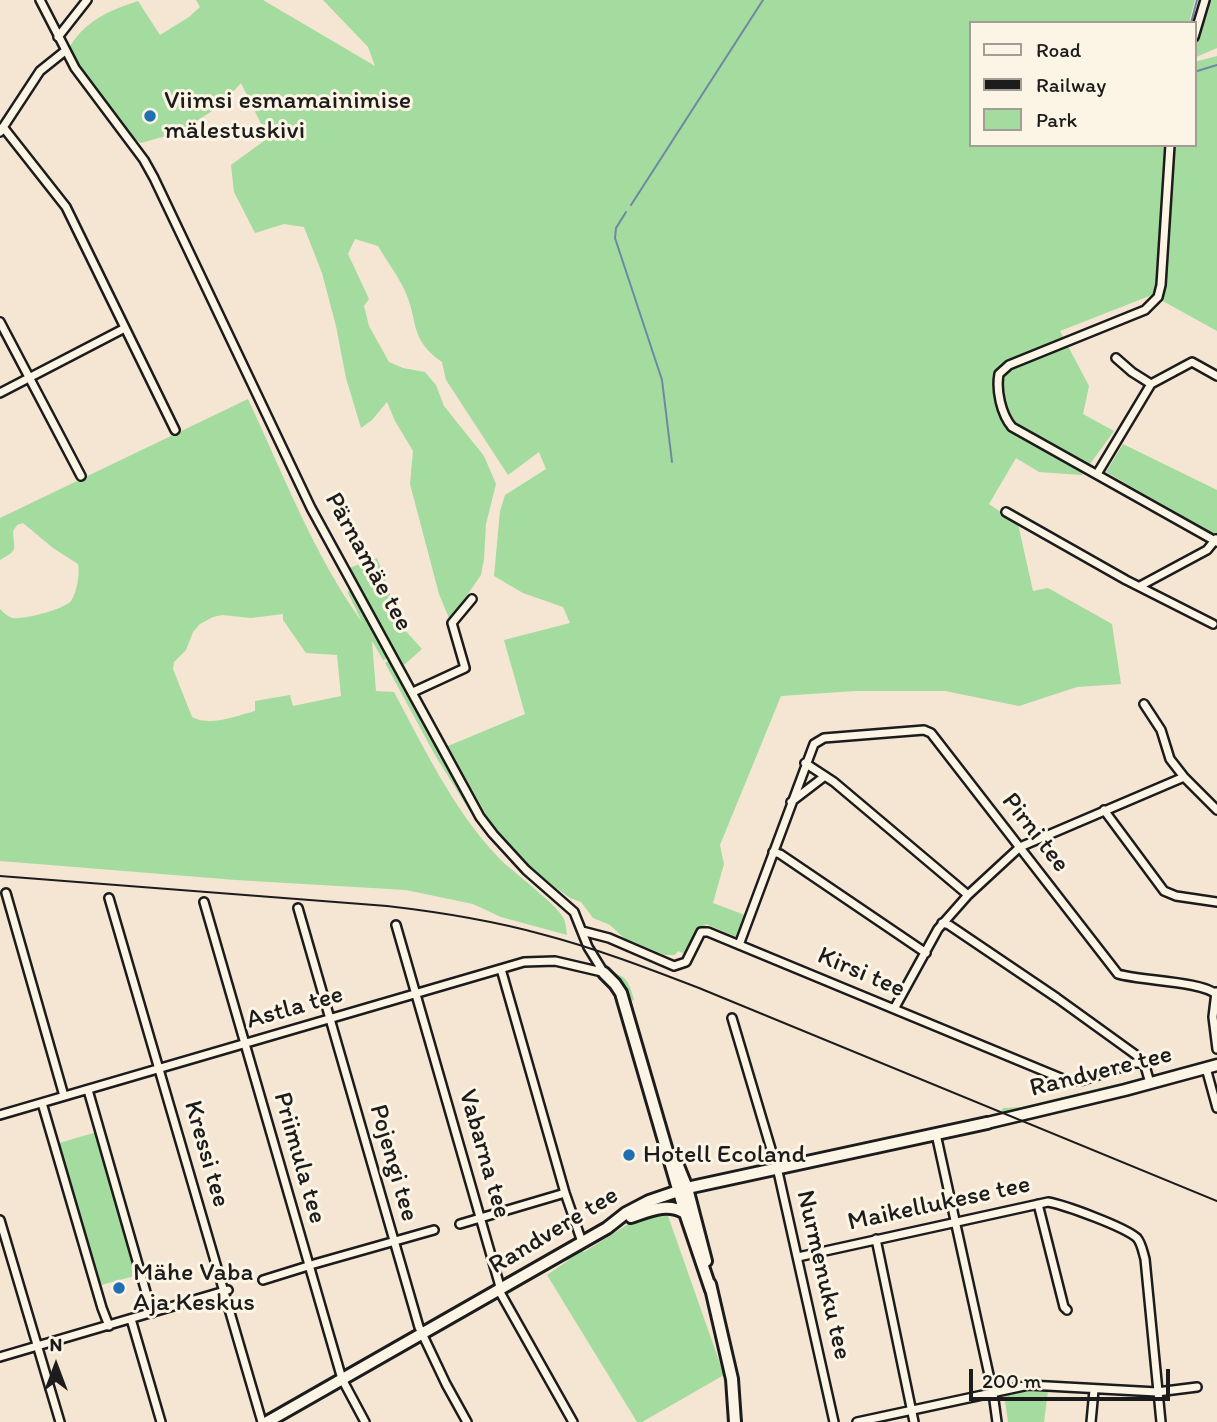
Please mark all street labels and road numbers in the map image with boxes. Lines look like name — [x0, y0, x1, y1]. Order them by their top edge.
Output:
street label: Pärnamäe tee — [317, 487, 419, 637]
street label: Pirni tee — [994, 787, 1076, 879]
street label: Kirsi tee — [812, 941, 910, 1005]
street label: Astla tee — [243, 979, 347, 1037]
street label: Randvere tee — [1027, 1039, 1175, 1105]
street label: Vabarna tee — [451, 1086, 517, 1222]
street label: Priimula tee — [265, 1089, 333, 1227]
street label: Kressi tee — [176, 1097, 236, 1211]
street label: Pojengi tee — [361, 1101, 425, 1225]
street label: Maikellukese tee — [845, 1169, 1033, 1239]
street label: Randvere tee — [484, 1180, 624, 1282]
street label: Nurmenuku tee — [788, 1187, 858, 1363]

